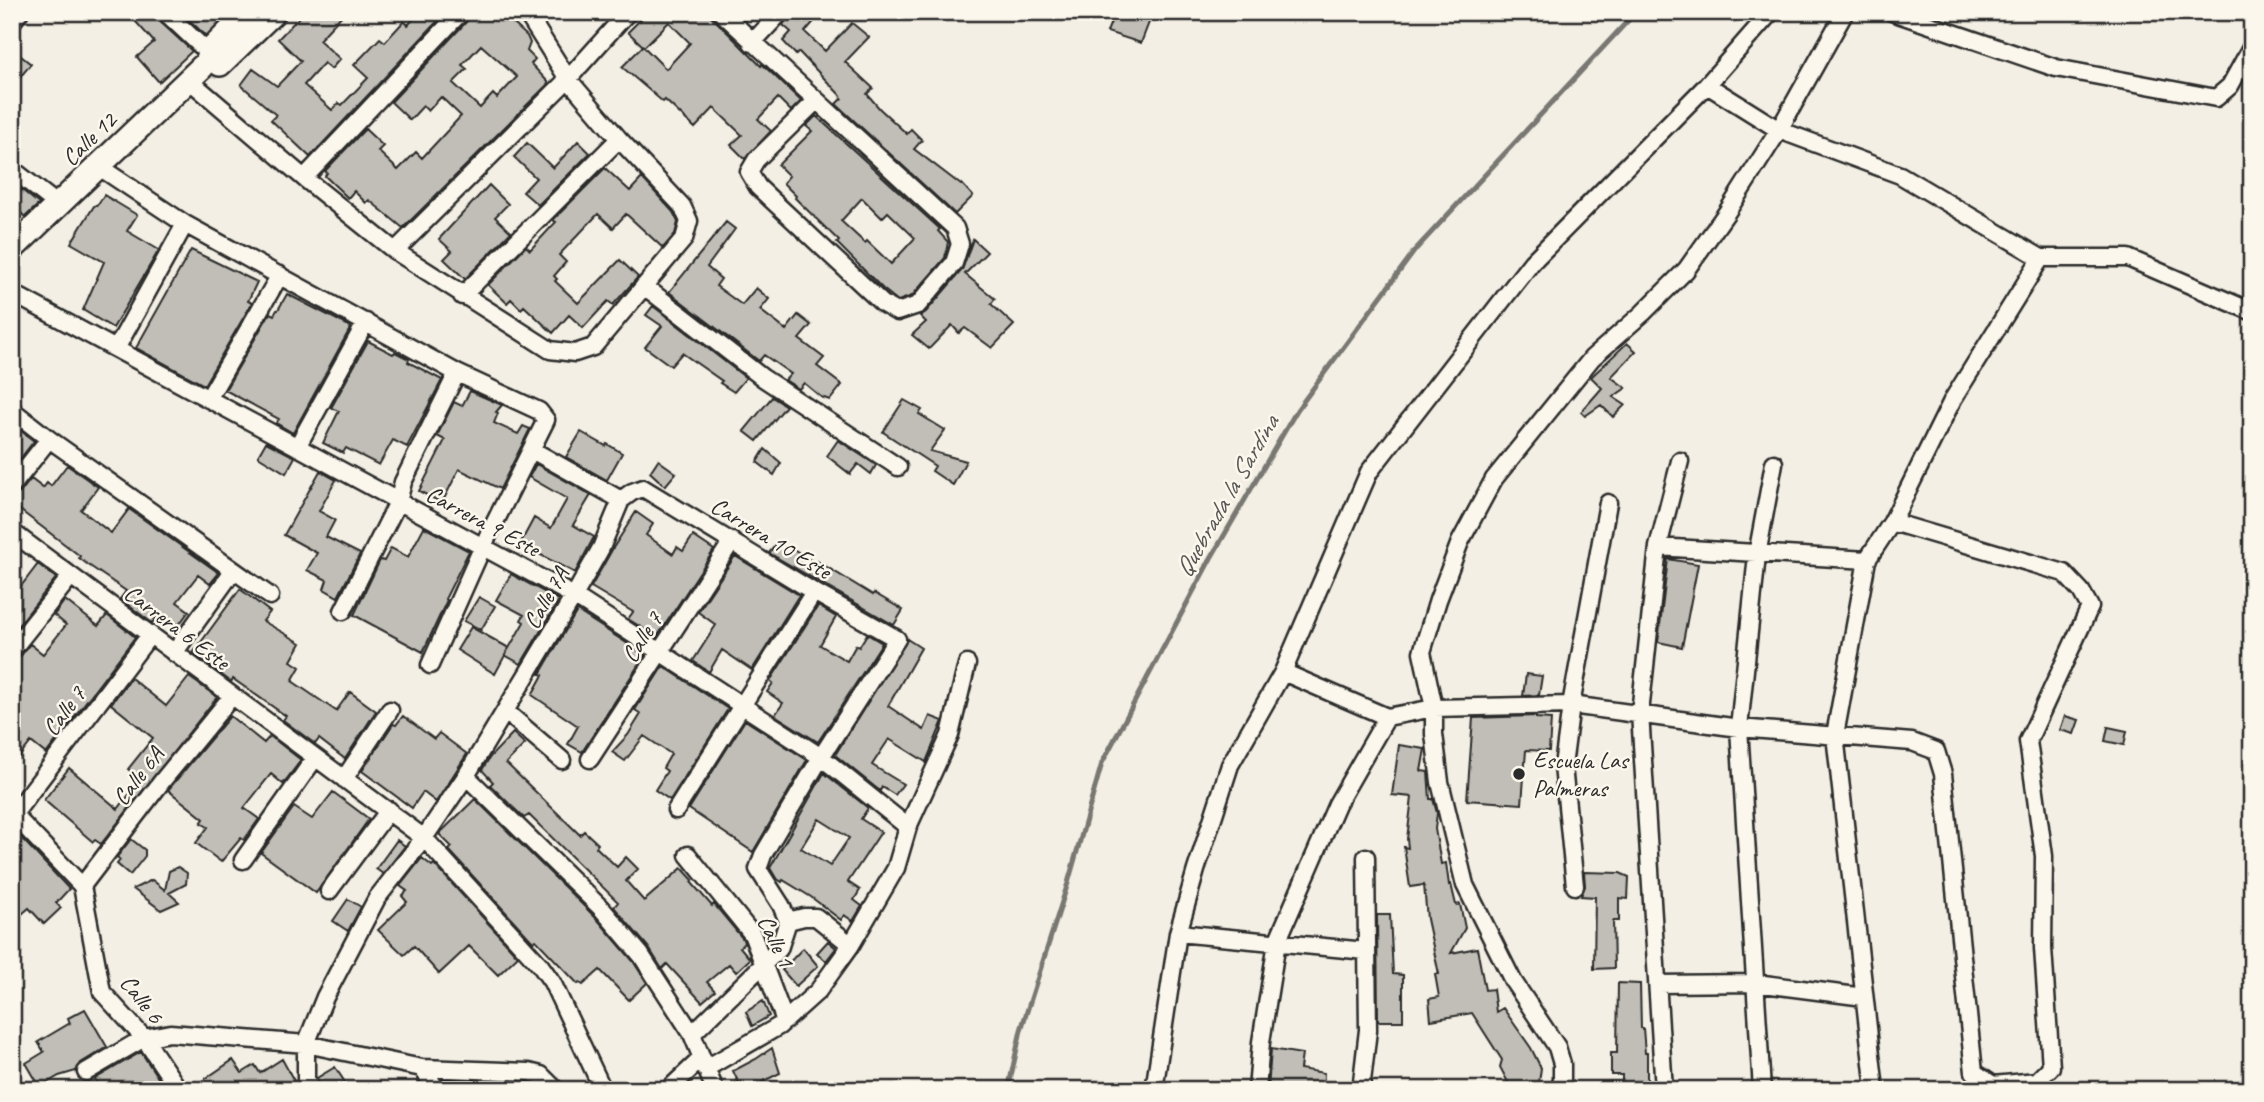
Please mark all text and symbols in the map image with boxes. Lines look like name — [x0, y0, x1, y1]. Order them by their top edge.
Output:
street label: Calle 12 — [55, 104, 124, 172]
water label: Quebrada la Sardina — [1167, 407, 1287, 583]
street label: Carrera 9 Este — [421, 479, 547, 564]
street label: Carrera 10 Este — [705, 490, 839, 587]
street label: Calle 7A — [516, 561, 576, 634]
street label: Carrera 6 Este — [118, 578, 237, 678]
street label: Calle 7 — [615, 605, 670, 668]
street label: Calle 7 — [36, 679, 93, 742]
street label: Calle 6A — [106, 740, 171, 811]
place label: Escuela Las Palmeras — [1533, 745, 1630, 803]
marker: Escuela Las Palmeras — [1511, 766, 1527, 782]
street label: Calle 1 — [751, 910, 802, 973]
street label: Calle 6 — [113, 968, 171, 1031]

